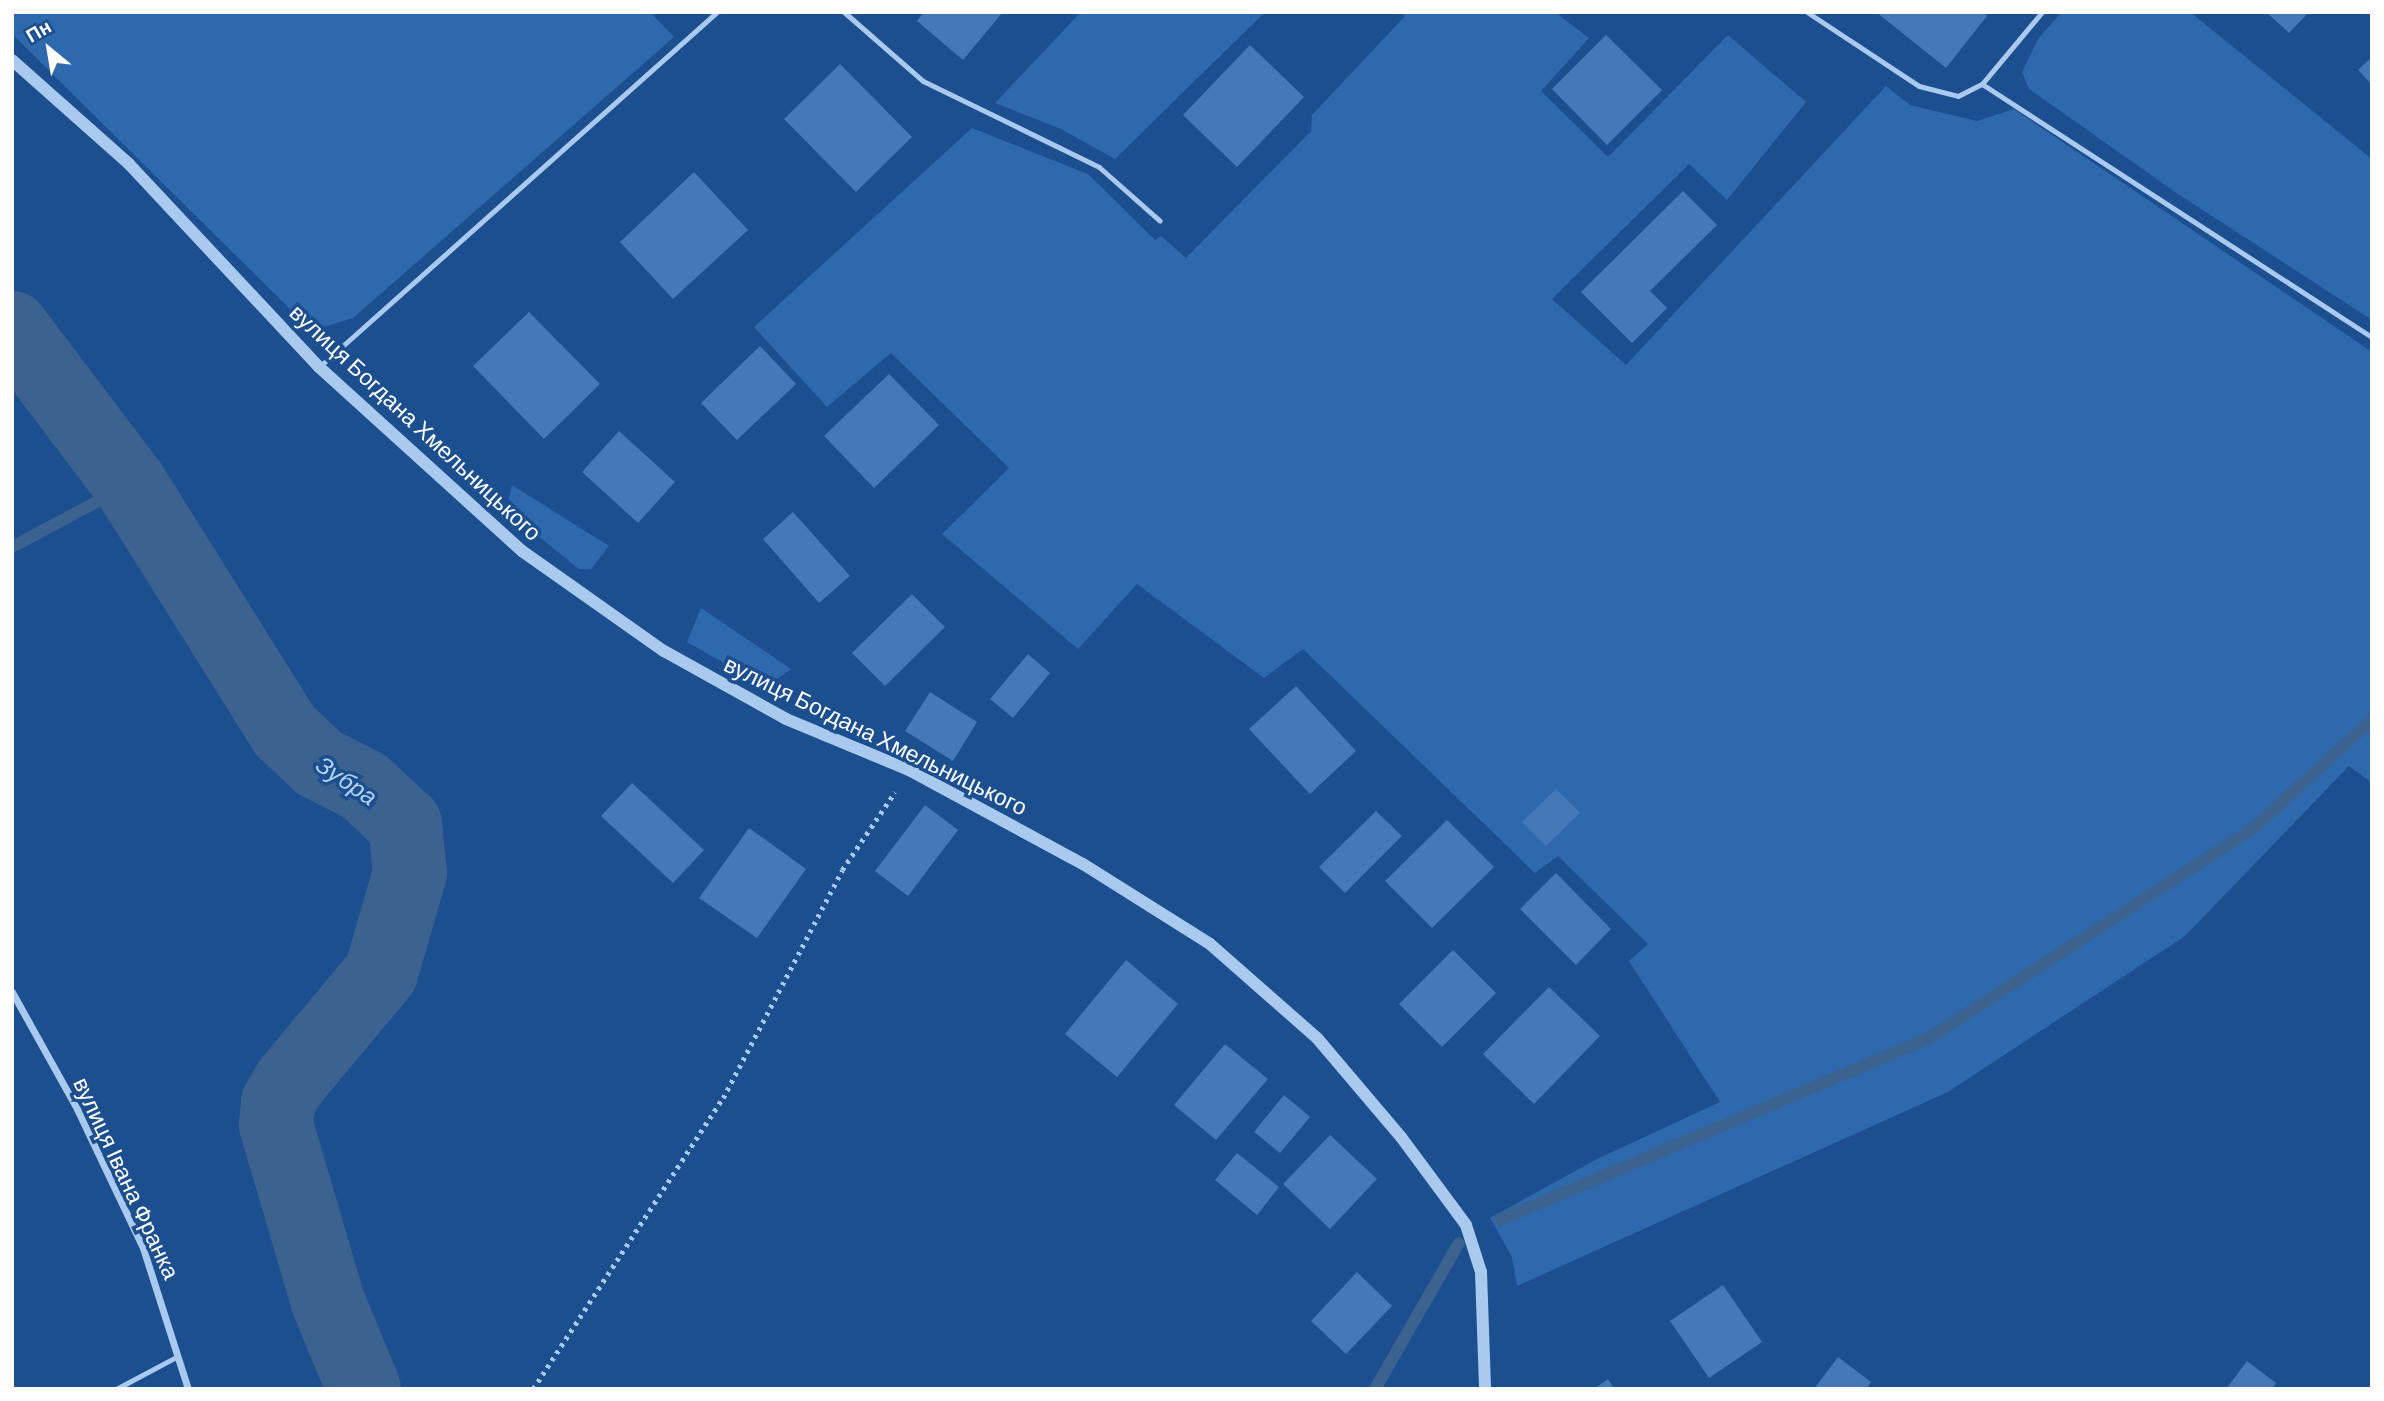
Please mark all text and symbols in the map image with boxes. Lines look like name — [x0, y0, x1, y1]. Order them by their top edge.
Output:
north arrow — [14, 14, 84, 84]
text: Пн — [22, 14, 55, 47]
street label: вулиця Богдана Хмельницького — [285, 298, 547, 546]
street label: вулиця Богдана Хмельницького — [720, 649, 1032, 821]
water label: Зубра — [311, 749, 383, 811]
street label: вулиця Івана Франка — [68, 1073, 186, 1283]

